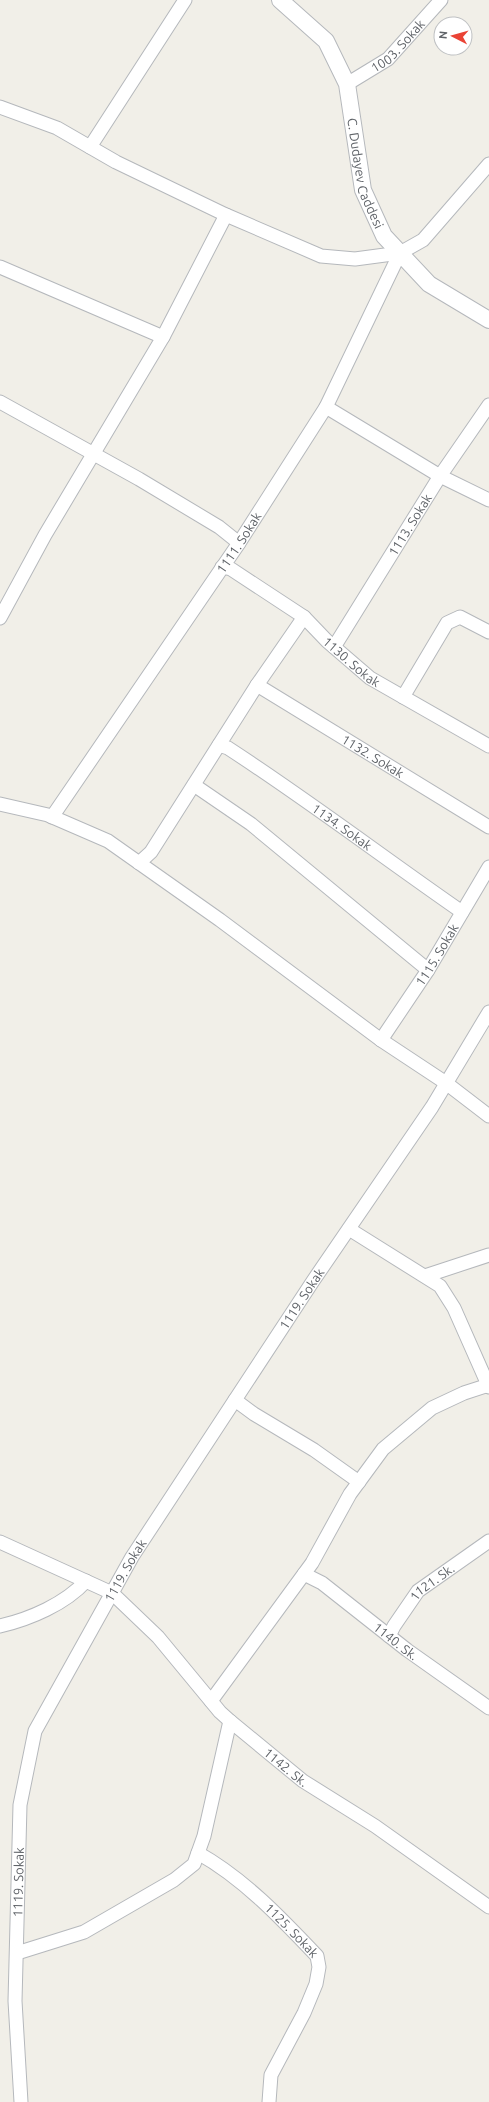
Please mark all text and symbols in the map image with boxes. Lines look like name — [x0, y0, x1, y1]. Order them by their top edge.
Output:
street label: 1003. Sokak — [368, 16, 427, 75]
north arrow — [433, 16, 473, 56]
text: N — [437, 30, 449, 40]
street label: C. Dudayev Caddesi — [345, 117, 387, 231]
street label: 1113. Sokak — [386, 491, 434, 558]
street label: 1111. Sokak — [214, 509, 264, 576]
street label: 1130. Sokak — [320, 634, 383, 689]
street label: 1132. Sokak — [340, 732, 407, 780]
street label: 1134. Sokak — [310, 801, 375, 853]
street label: 1115. Sokak — [413, 921, 461, 988]
street label: 1119. Sokak — [276, 1265, 327, 1332]
street label: 1119. Sokak — [102, 1536, 149, 1604]
street label: 1121. Sk. — [407, 1561, 457, 1603]
street label: 1140. Sk. — [371, 1619, 421, 1662]
street label: 1142. Sk. — [261, 1745, 310, 1789]
street label: 1119. Sokak — [10, 1847, 26, 1917]
street label: 1125. Sokak — [262, 1900, 322, 1960]

